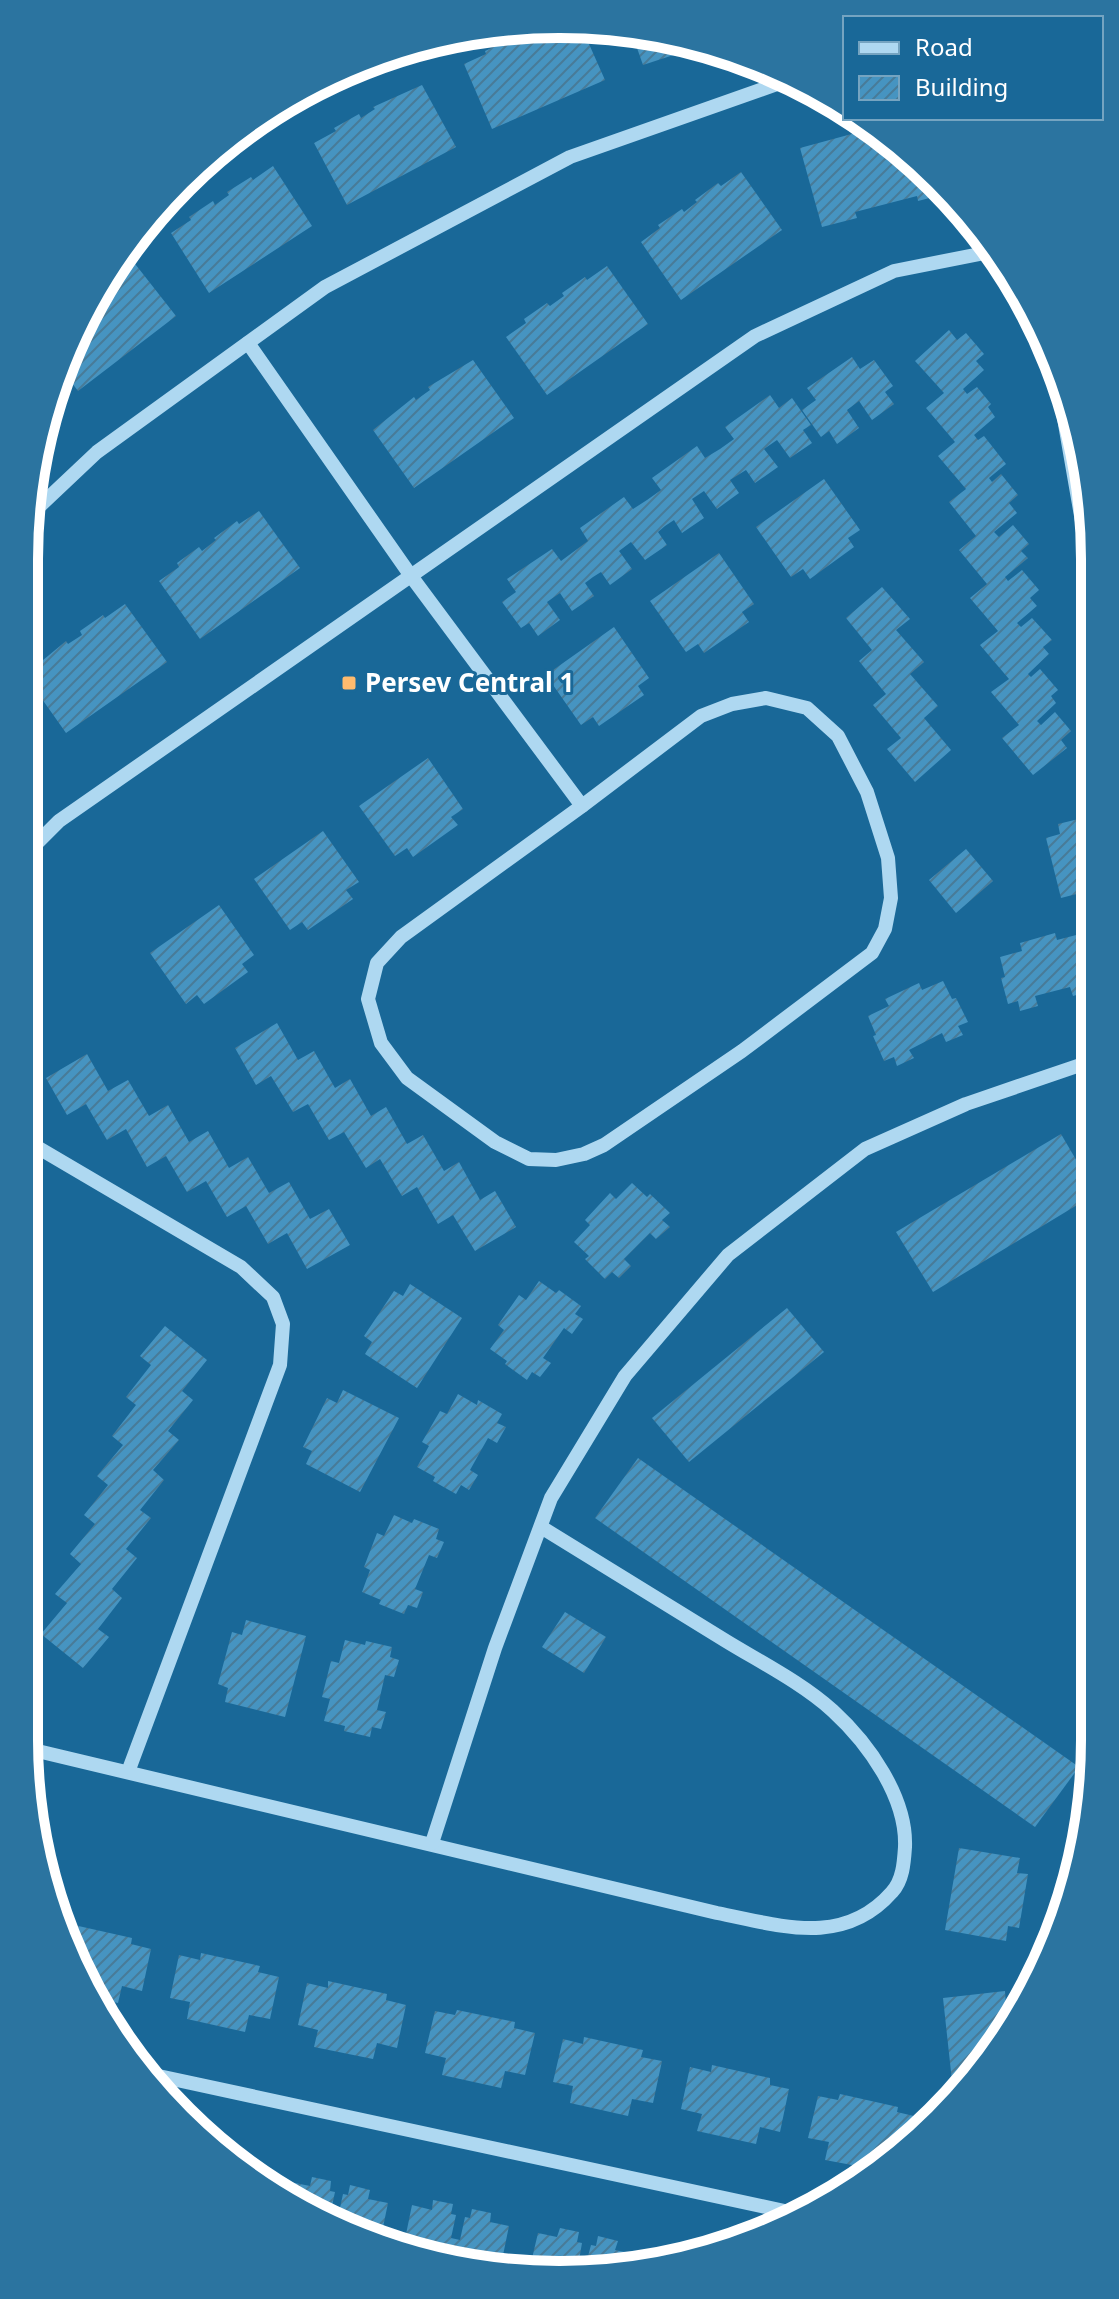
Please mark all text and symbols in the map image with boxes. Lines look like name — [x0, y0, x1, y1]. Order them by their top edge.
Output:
legend — [843, 16, 1103, 120]
text: Road — [915, 30, 973, 63]
text: Building — [915, 70, 1008, 103]
place label: Persev Central 1 — [365, 664, 574, 700]
marker: Persev Central 1 — [340, 674, 358, 692]

